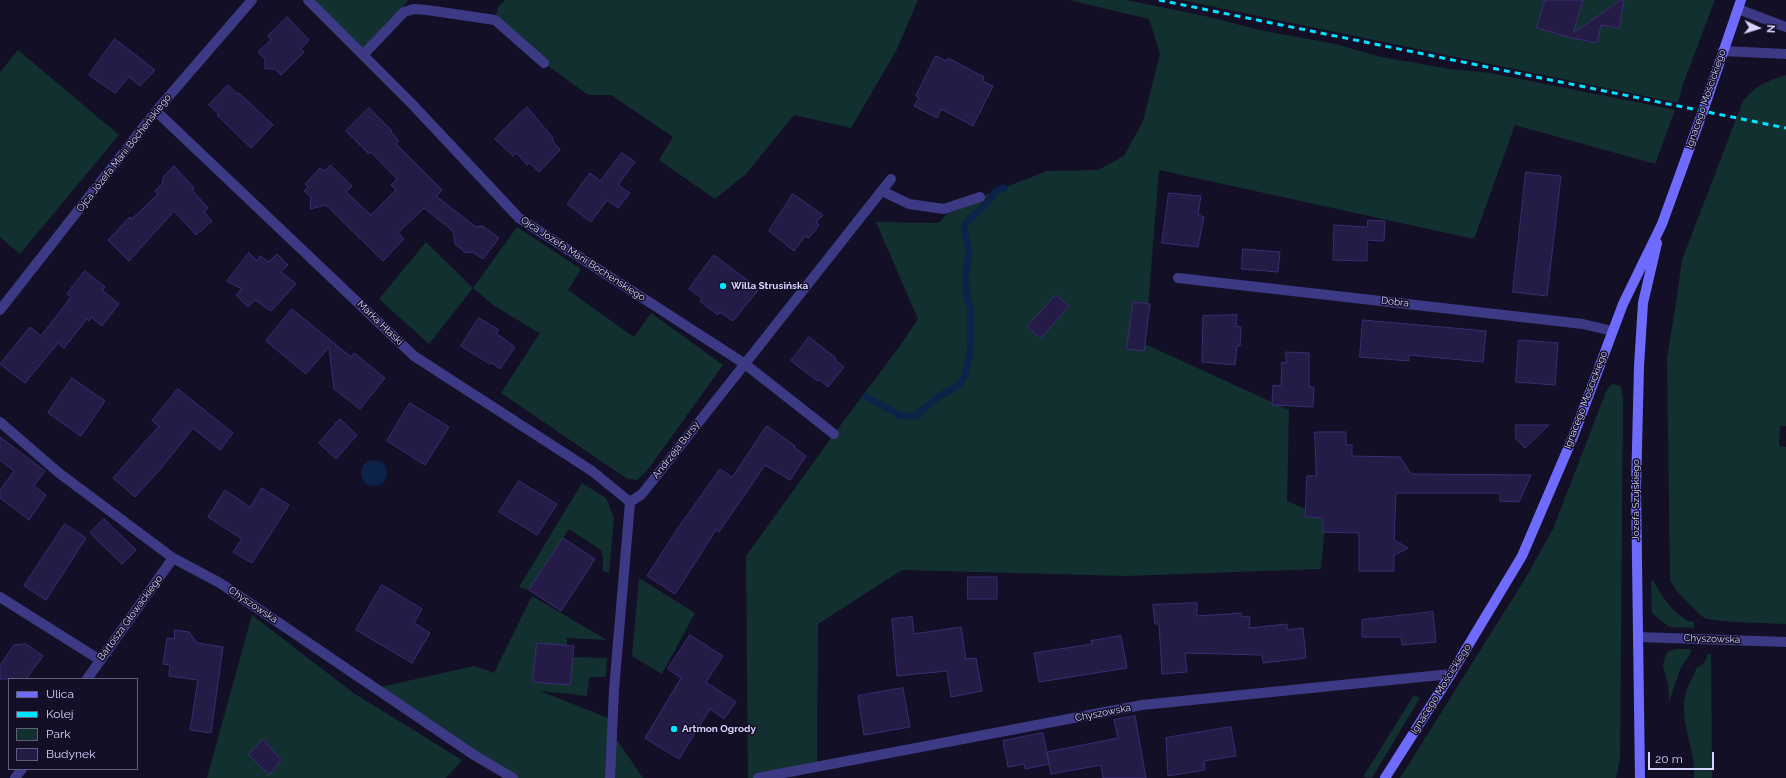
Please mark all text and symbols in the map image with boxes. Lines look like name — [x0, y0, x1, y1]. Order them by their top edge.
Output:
north arrow — [1738, 8, 1778, 48]
text: N — [1764, 24, 1777, 34]
street label: Ignacego Mościckiego — [1683, 48, 1729, 150]
street label: Ojca Józefa Marii Bocheńskiego — [74, 92, 174, 214]
street label: Ojca Józefa Marii Bocheńskiego — [518, 214, 648, 304]
place label: Willa Strusińska — [731, 280, 808, 292]
marker: Willa Strusińska — [718, 281, 728, 291]
street label: Dobra — [1380, 295, 1410, 309]
street label: Marka Hłaski — [355, 298, 405, 348]
street label: Ignacego Mościckiego — [1562, 349, 1610, 451]
street label: Andrzeja Bursy — [650, 419, 702, 481]
street label: Józefa Szujskiego — [1630, 459, 1642, 541]
street label: Bartosza Głowackiego — [95, 573, 165, 663]
street label: Chyszowska — [226, 584, 280, 626]
street label: Chyszowska — [1683, 632, 1741, 646]
street label: Ignacego Mościckiego — [1408, 642, 1474, 736]
legend — [8, 678, 138, 770]
text: Ulica — [46, 687, 74, 701]
street label: Chyszowska — [1074, 702, 1132, 724]
text: Kolej — [46, 707, 74, 721]
place label: Artmon Ogrody — [682, 723, 756, 735]
marker: Artmon Ogrody — [669, 724, 679, 734]
text: Park — [46, 727, 71, 741]
scale bar — [1650, 744, 1716, 770]
text: Budynek — [46, 747, 96, 761]
text: 20 m — [1655, 752, 1683, 766]

